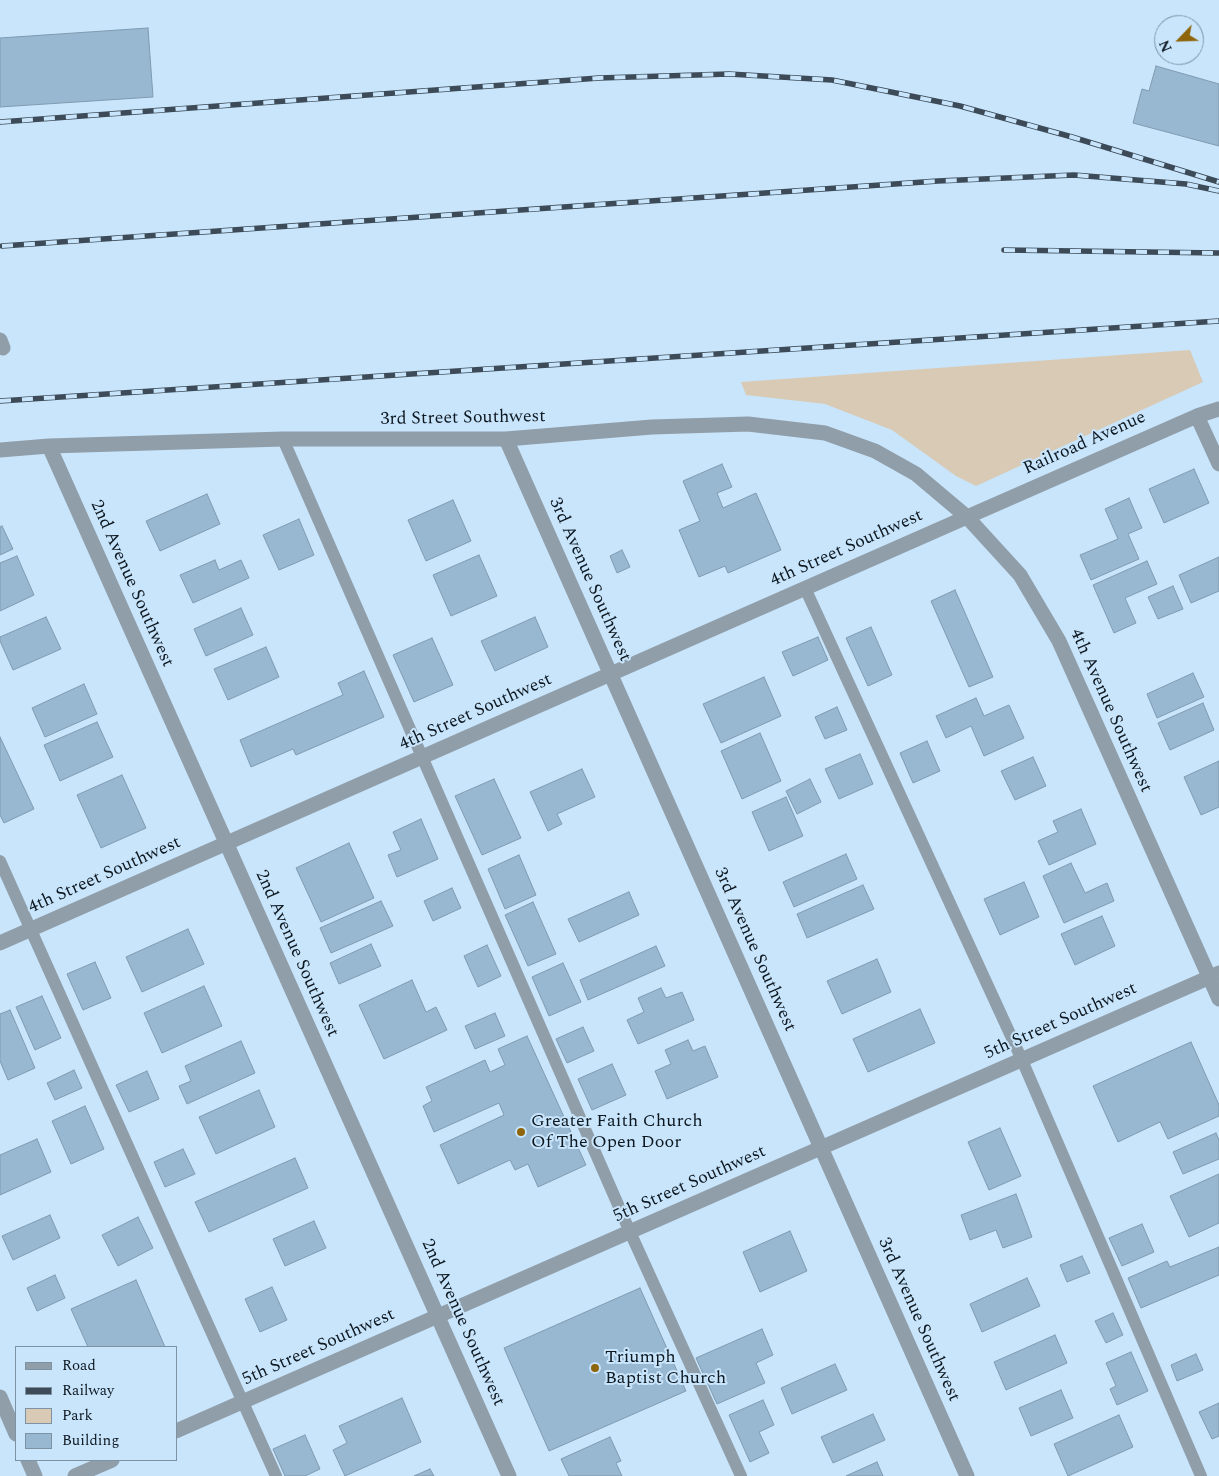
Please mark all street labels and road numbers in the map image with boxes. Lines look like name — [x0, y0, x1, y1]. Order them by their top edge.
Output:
street label: 3rd Street Southwest — [380, 407, 546, 431]
street label: Railroad Avenue — [1021, 407, 1149, 481]
street label: 3rd Avenue Southwest — [543, 495, 635, 665]
street label: 2nd Avenue Southwest — [84, 497, 178, 671]
street label: 4th Street Southwest — [767, 506, 927, 592]
street label: 4th Avenue Southwest — [1064, 626, 1156, 796]
street label: 4th Street Southwest — [396, 670, 556, 756]
street label: 4th Street Southwest — [25, 833, 185, 919]
street label: 3rd Avenue Southwest — [708, 865, 800, 1035]
street label: 2nd Avenue Southwest — [249, 867, 343, 1041]
street label: 5th Street Southwest — [981, 979, 1141, 1065]
street label: 5th Street Southwest — [610, 1142, 770, 1228]
street label: 3rd Avenue Southwest — [872, 1235, 964, 1405]
street label: 2nd Avenue Southwest — [415, 1236, 509, 1410]
street label: 5th Street Southwest — [239, 1305, 399, 1391]

